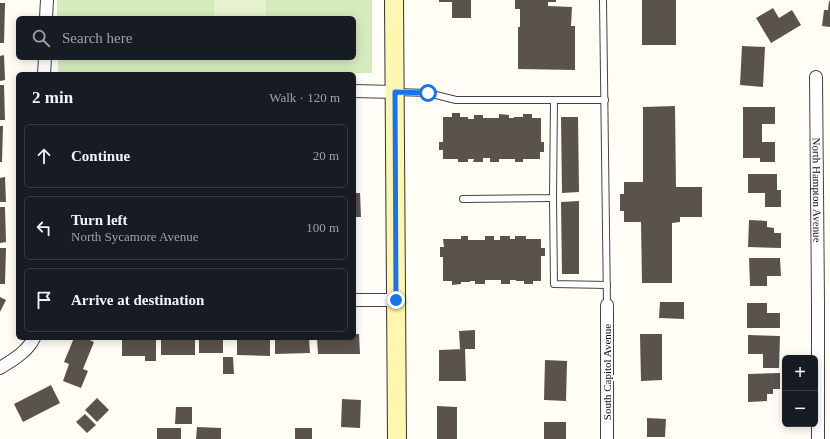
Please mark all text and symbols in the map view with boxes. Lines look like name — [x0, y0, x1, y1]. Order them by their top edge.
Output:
search box — [16, 16, 356, 60]
icon: search — [30, 27, 52, 49]
text: Search here — [62, 30, 132, 46]
route start — [419, 84, 437, 102]
text: 2 min — [32, 88, 73, 107]
text: Walk · 120 m — [269, 90, 340, 105]
street label: North Hampton Avenue — [811, 137, 823, 243]
icon: ahead — [33, 145, 55, 167]
text: Continue — [71, 148, 130, 164]
text: 20 m — [313, 148, 339, 163]
text: Turn left — [71, 212, 128, 228]
icon: left — [33, 217, 55, 239]
text: 100 m — [306, 220, 339, 235]
text: North Sycamore Avenue — [71, 229, 199, 244]
icon: arrive — [33, 289, 55, 311]
route end — [387, 291, 405, 309]
text: Arrive at destination — [71, 292, 204, 308]
street label: South Capitol Avenue — [601, 324, 613, 420]
map controls — [782, 355, 818, 427]
button: + — [782, 355, 818, 391]
button: − — [782, 391, 818, 427]

